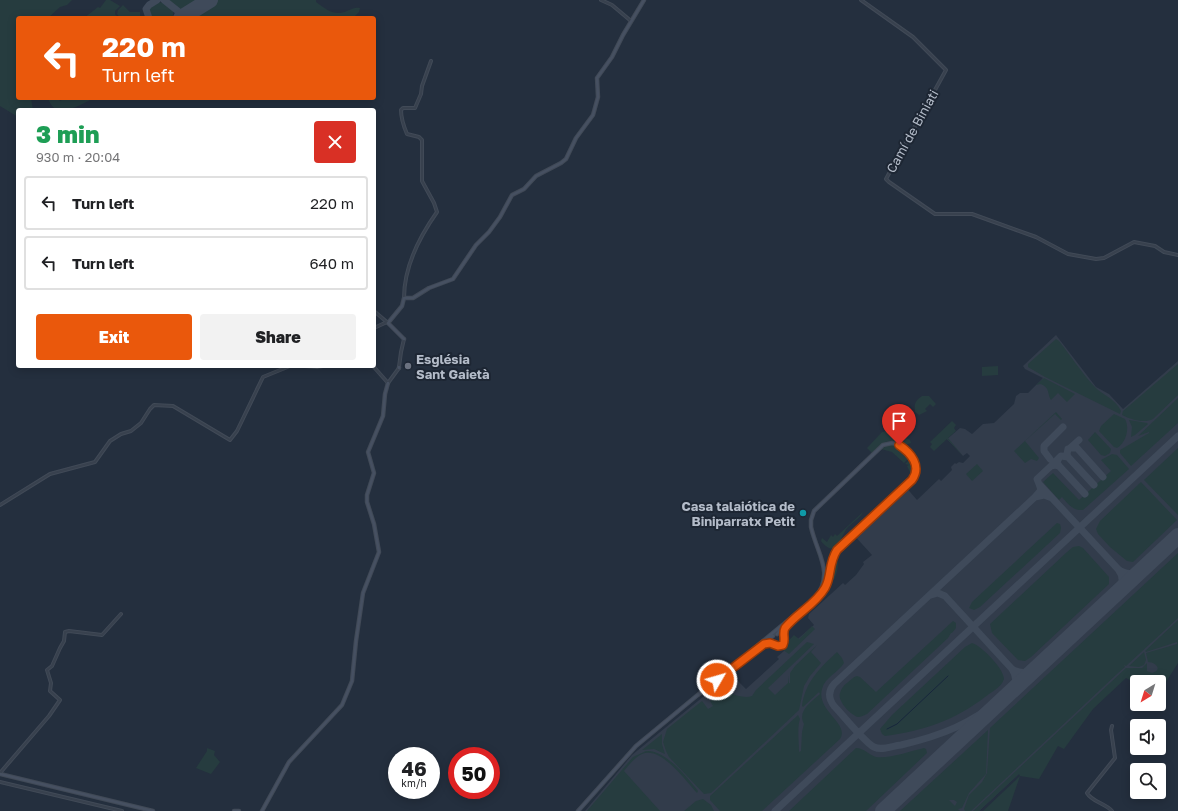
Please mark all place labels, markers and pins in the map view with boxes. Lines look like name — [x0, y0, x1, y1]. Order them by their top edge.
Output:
place label: Església Sant Gaietà — [416, 351, 490, 382]
marker: Església Sant Gaietà — [403, 361, 413, 371]
pin — [882, 404, 916, 445]
place label: Casa talaiótica de Biniparratx Petit — [682, 498, 795, 529]
marker: Casa talaiótica de Biniparratx Petit — [798, 508, 808, 518]

